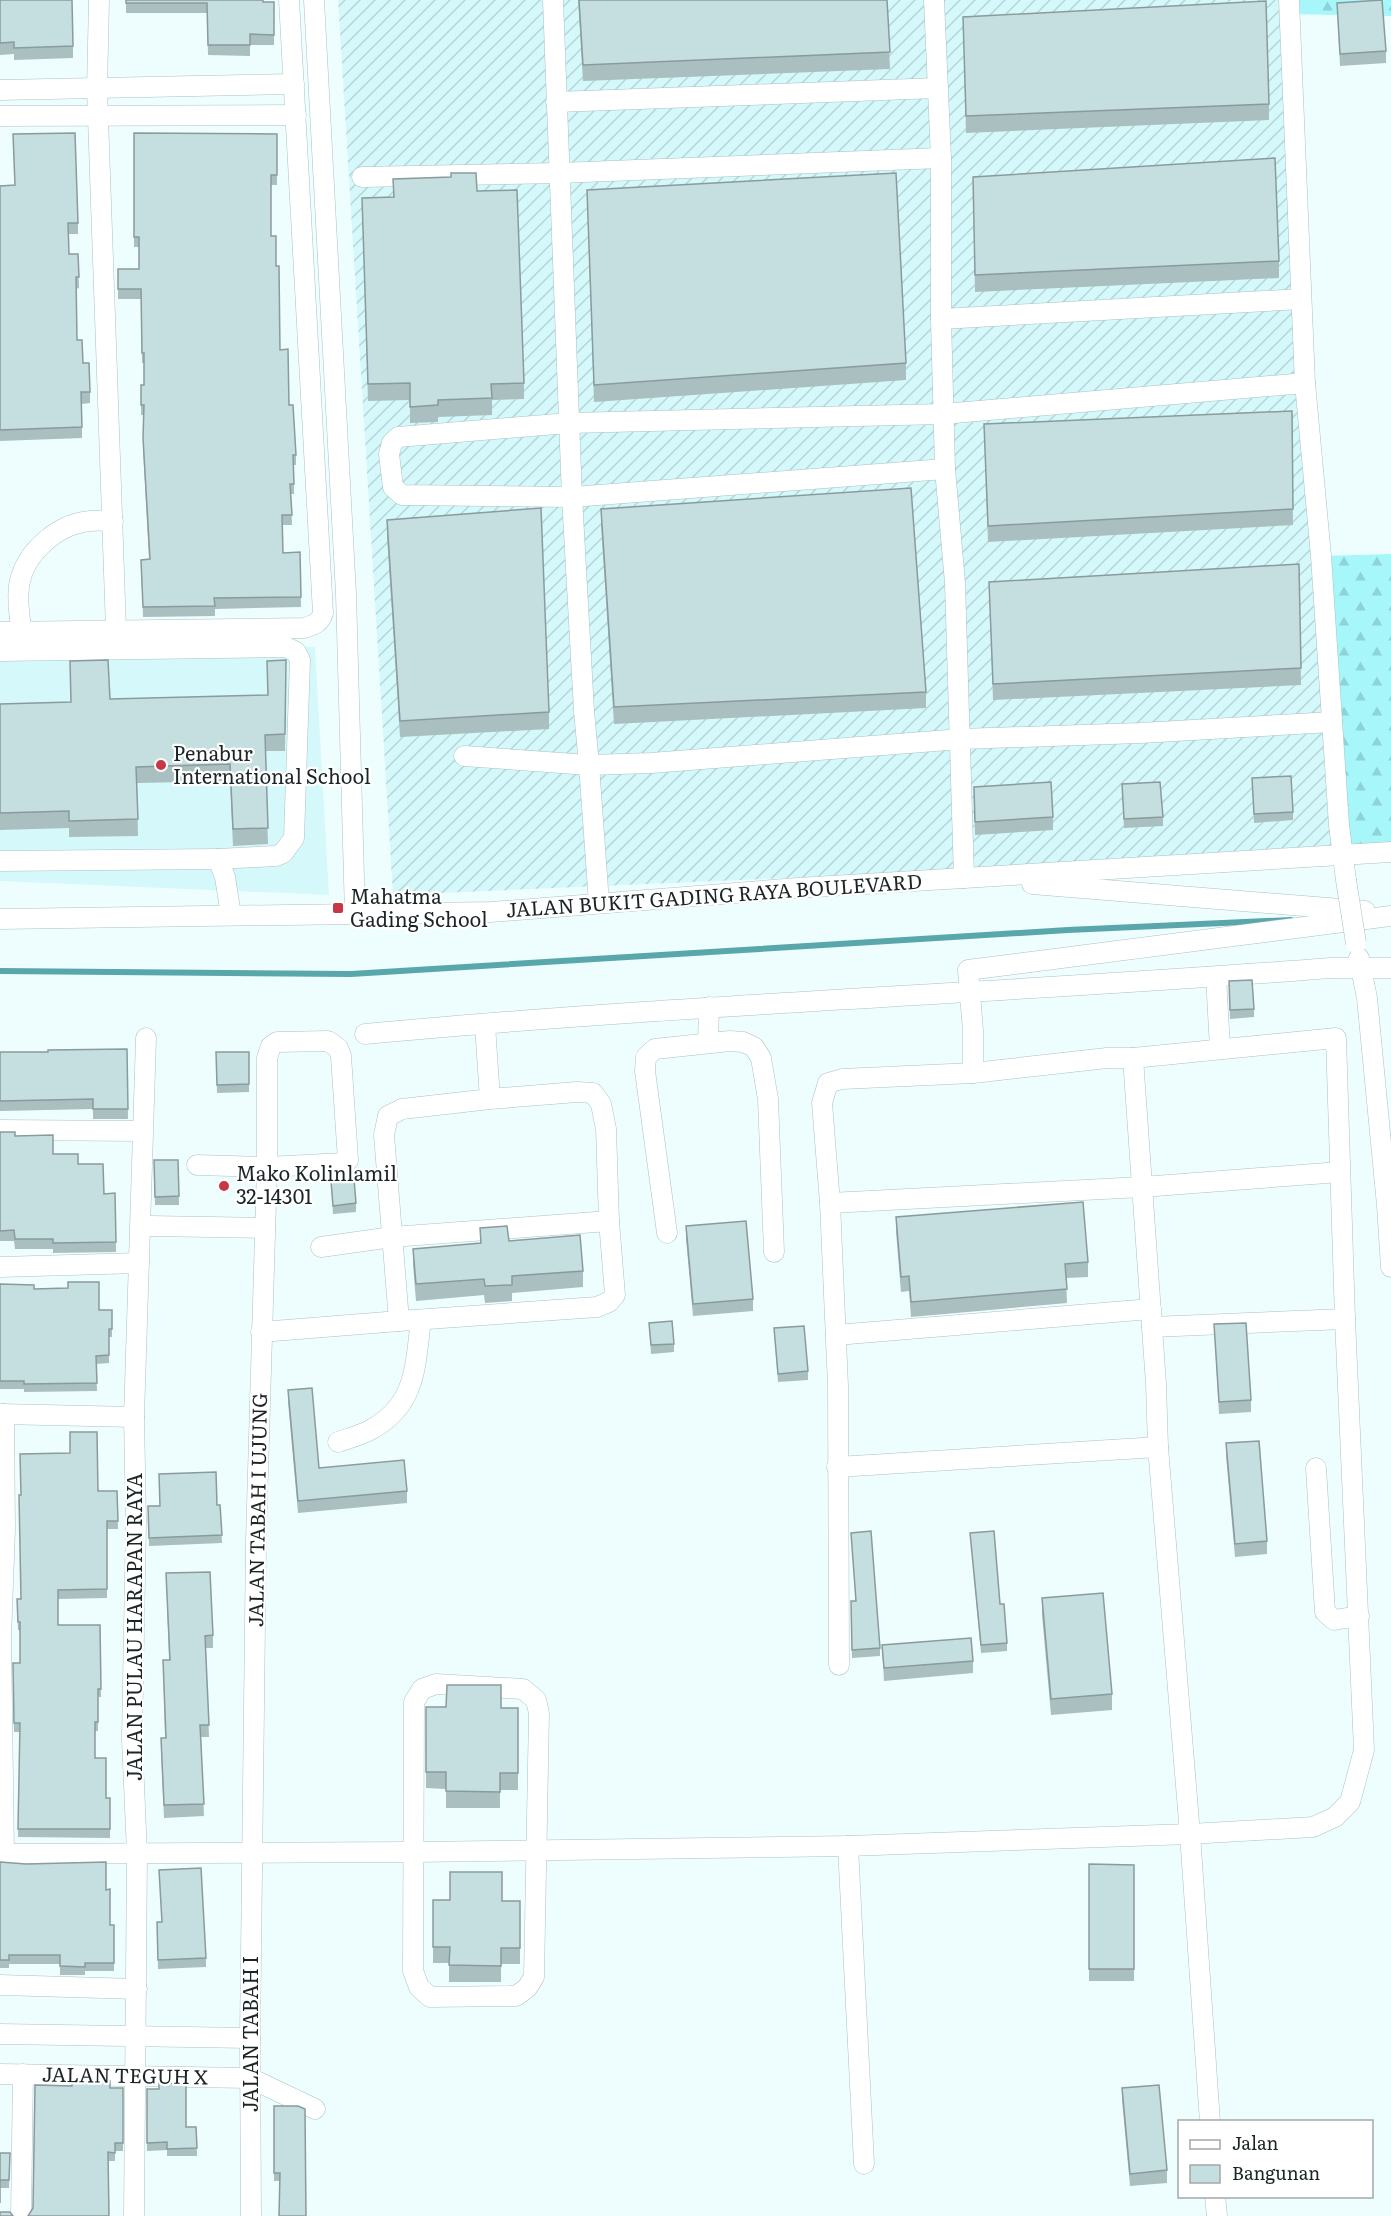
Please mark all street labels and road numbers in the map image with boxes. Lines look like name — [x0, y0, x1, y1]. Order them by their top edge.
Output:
street label: JALAN BUKIT GADING RAYA BOULEVARD — [505, 864, 923, 924]
street label: JALAN TABAH I UJUNG — [239, 1392, 273, 1627]
street label: JALAN PULAU HARAPAN RAYA — [118, 1473, 148, 1781]
street label: JALAN TABAH I — [234, 1956, 264, 2112]
street label: JALAN TEGUH X — [42, 2058, 208, 2090]

